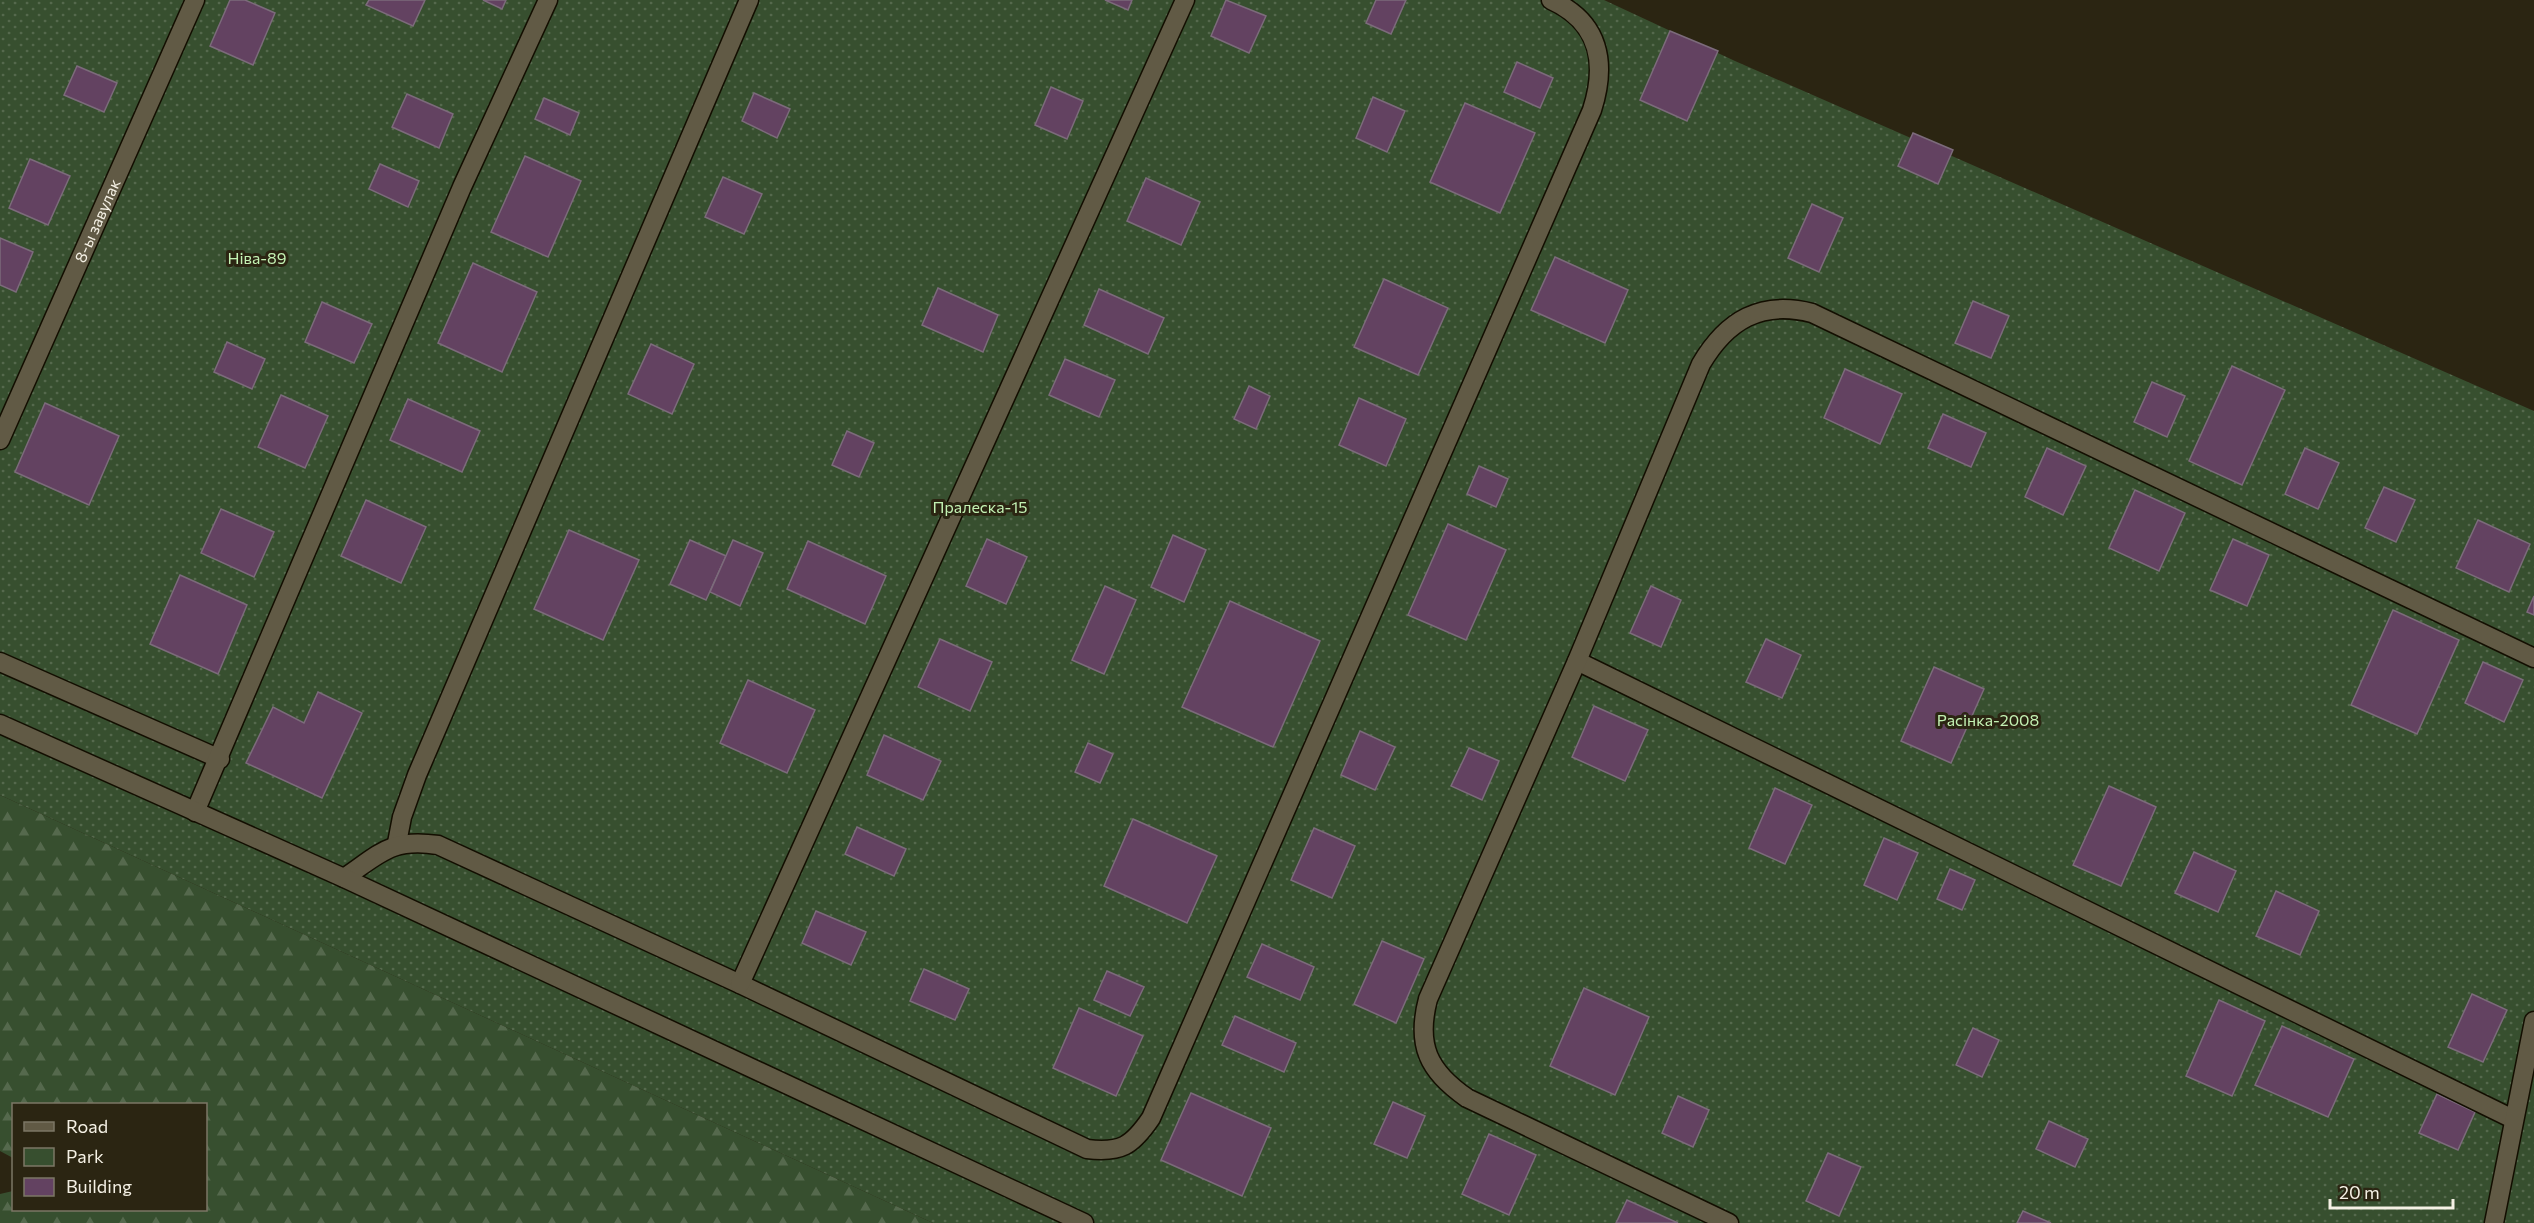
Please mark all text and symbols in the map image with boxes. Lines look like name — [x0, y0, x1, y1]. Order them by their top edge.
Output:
street label: 8-ы завулак — [70, 175, 124, 265]
park label: Ніва-89 — [227, 248, 287, 267]
park label: Пралеска-15 — [933, 497, 1027, 516]
park label: Расінка-2008 — [1937, 710, 2039, 729]
legend — [12, 1103, 207, 1211]
text: Road — [66, 1115, 108, 1137]
text: Park — [66, 1145, 104, 1167]
scale bar — [2330, 1172, 2453, 1210]
text: Building — [66, 1175, 132, 1197]
text: 20 m — [2339, 1181, 2380, 1203]

